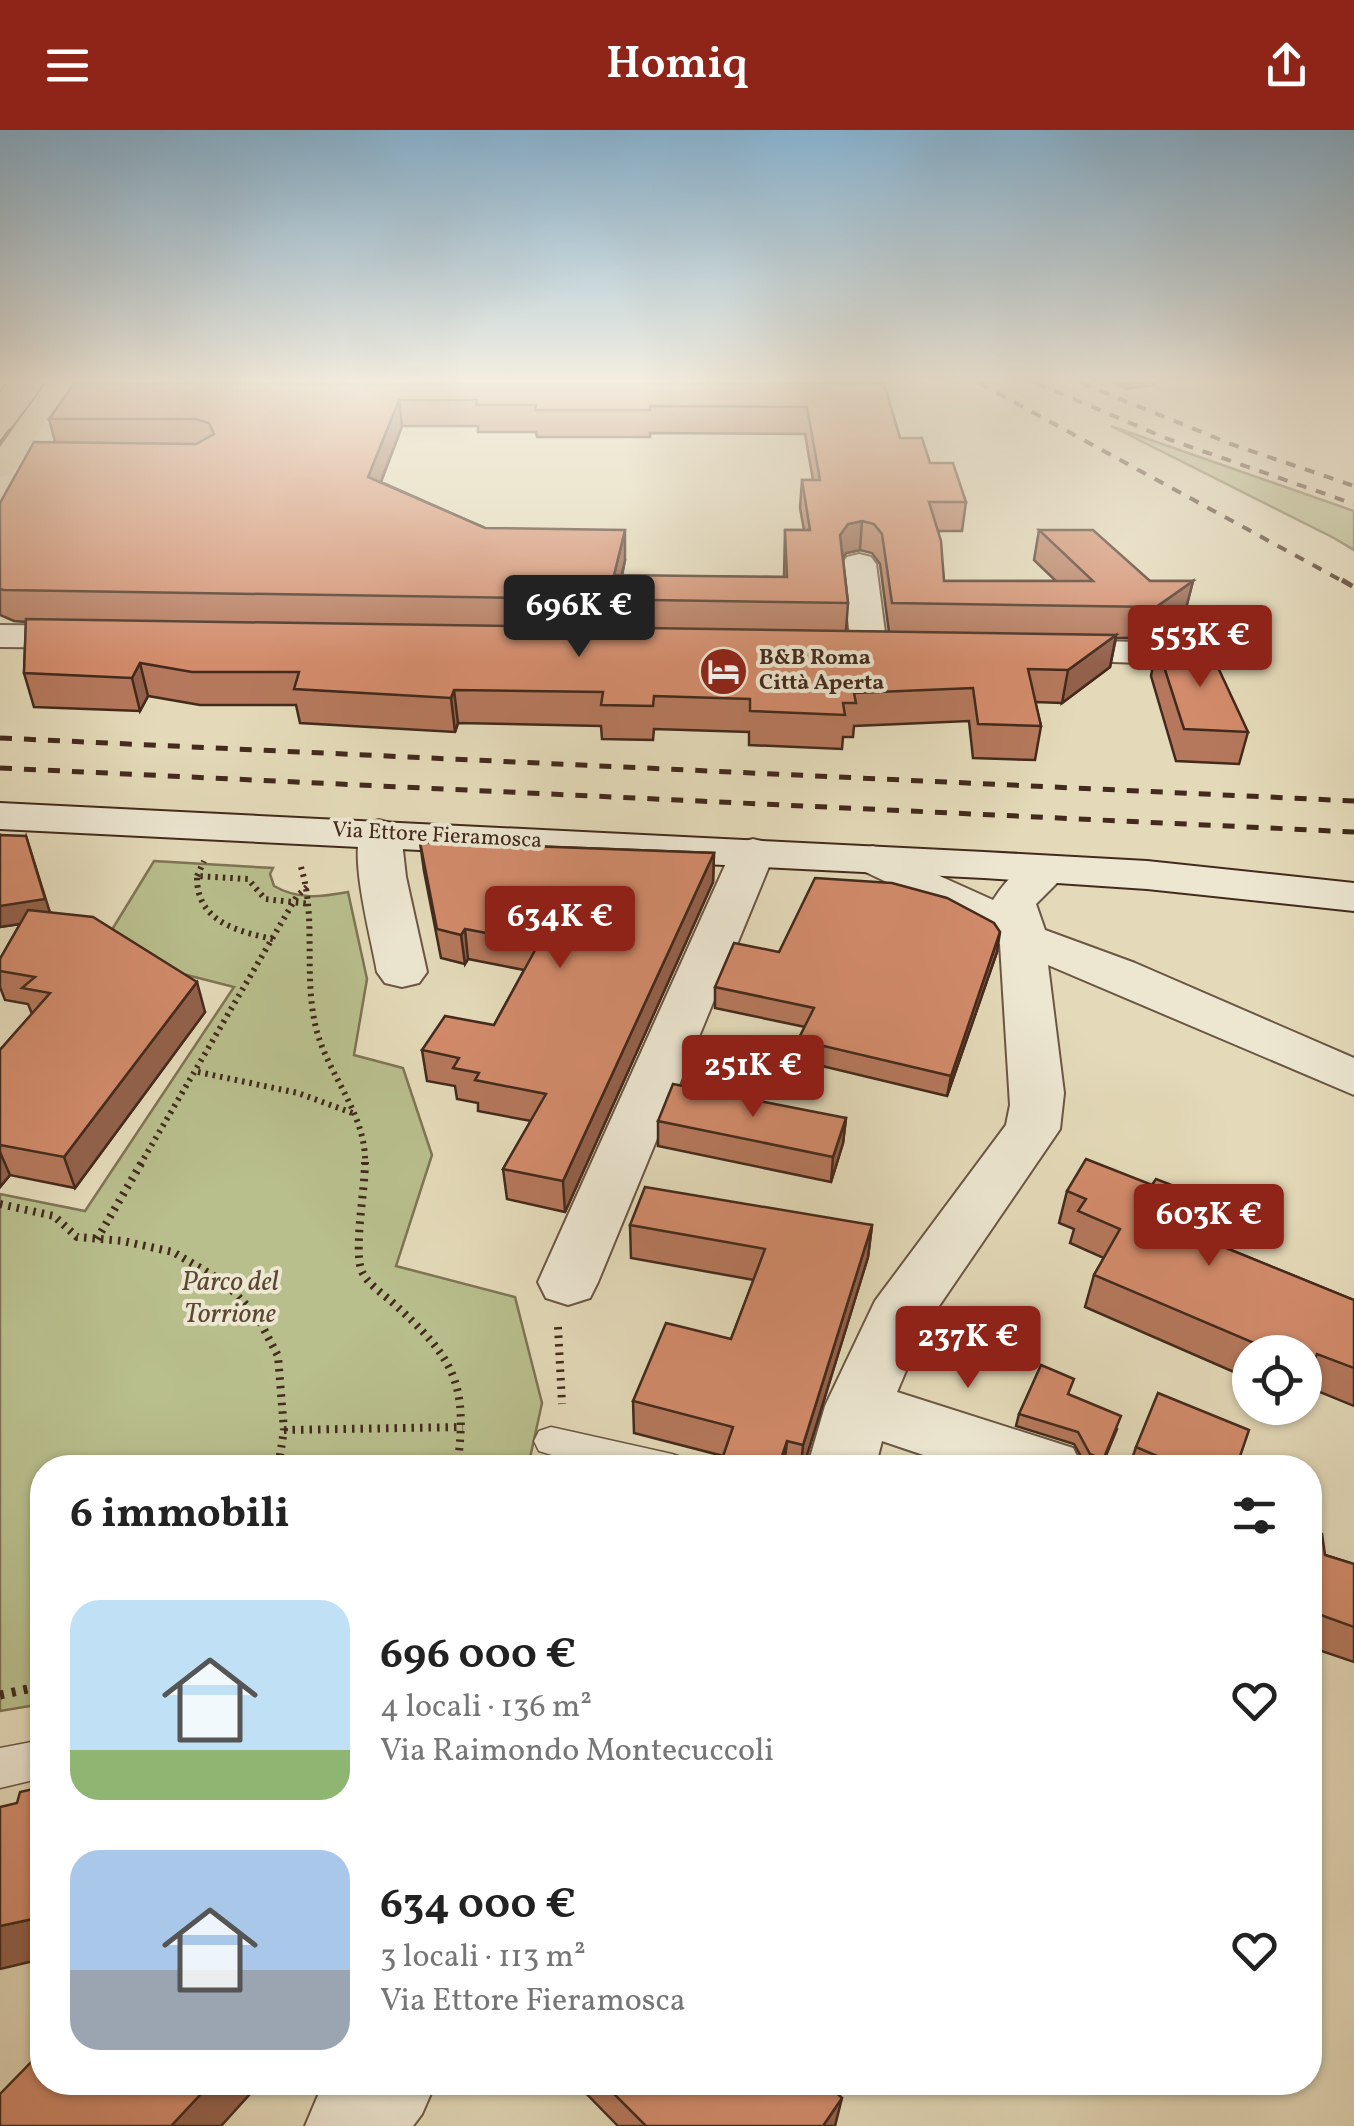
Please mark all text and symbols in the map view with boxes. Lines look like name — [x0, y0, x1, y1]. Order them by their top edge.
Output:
text: Homiq — [606, 34, 748, 97]
icon: menu — [40, 38, 95, 93]
icon: share — [1259, 38, 1314, 93]
pin: 696K € — [498, 575, 660, 660]
text: 696K € — [526, 585, 632, 629]
pin: 553K € — [1119, 605, 1281, 690]
text: 553K € — [1150, 615, 1250, 659]
place label: B&B Roma Città Aperta — [759, 643, 884, 699]
hotel icon: B&B Roma Città Aperta — [698, 645, 750, 697]
street label: Via Ettore Fieramosca — [331, 815, 543, 857]
pin: 634K € — [479, 886, 641, 971]
text: 634K € — [507, 896, 613, 940]
pin: 251K € — [672, 1035, 834, 1120]
text: 251K € — [704, 1045, 802, 1089]
pin: 603K € — [1128, 1184, 1290, 1269]
text: 603K € — [1156, 1194, 1262, 1238]
park label: Parco del Torrione — [181, 1263, 279, 1334]
pin: 237K € — [887, 1306, 1049, 1391]
text: 237K € — [918, 1316, 1018, 1360]
map controls — [1232, 1335, 1322, 1425]
button: locate — [1232, 1335, 1322, 1425]
text: 6 immobili — [70, 1486, 290, 1545]
icon: filters — [1227, 1488, 1282, 1543]
text: 696 000 € — [380, 1627, 576, 1686]
icon: home — [150, 1640, 270, 1760]
icon: heart — [1227, 1673, 1282, 1728]
text: 4 locali · 136 m² — [380, 1686, 592, 1730]
text: Via Raimondo Montecuccoli — [380, 1730, 774, 1774]
text: 634 000 € — [380, 1877, 576, 1936]
icon: home — [150, 1890, 270, 2010]
icon: heart — [1227, 1923, 1282, 1978]
text: 3 locali · 113 m² — [380, 1936, 586, 1980]
text: Via Ettore Fieramosca — [380, 1980, 686, 2024]

